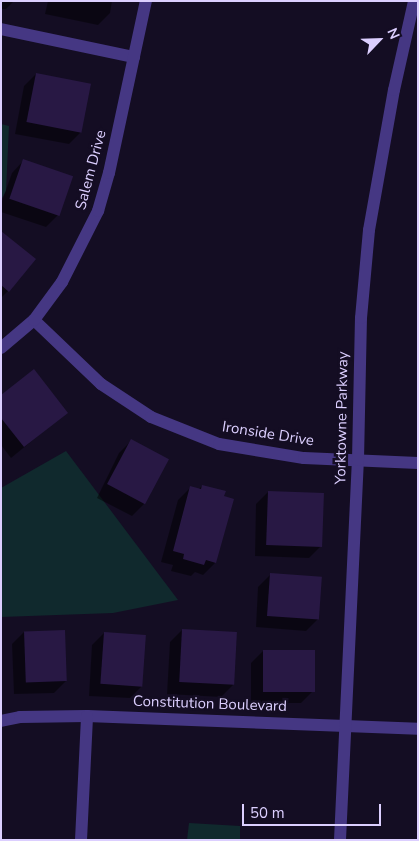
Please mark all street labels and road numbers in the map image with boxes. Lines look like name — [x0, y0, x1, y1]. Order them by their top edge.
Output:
street label: Salem Drive — [72, 128, 110, 212]
street label: Yorktowne Parkway — [332, 351, 352, 485]
street label: Ironside Drive — [221, 418, 315, 450]
street label: Constitution Boulevard — [133, 692, 287, 716]

